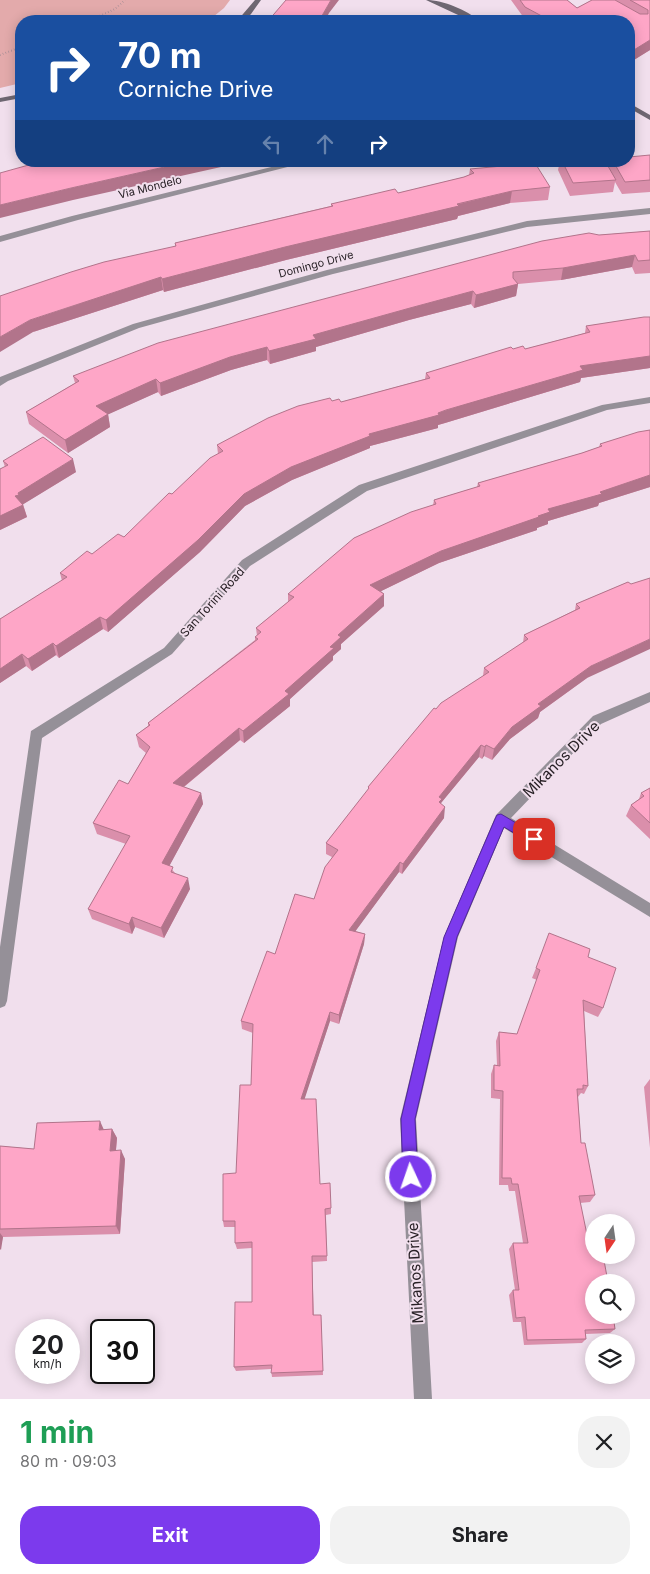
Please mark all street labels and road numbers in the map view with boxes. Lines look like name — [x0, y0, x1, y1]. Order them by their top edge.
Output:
street label: Via Mondelo — [117, 172, 184, 202]
street label: Domingo Drive — [277, 247, 355, 281]
street label: San Torini Road — [177, 564, 247, 640]
street label: Mikanos Drive — [519, 717, 603, 801]
street label: Mikanos Drive — [403, 1222, 427, 1324]

